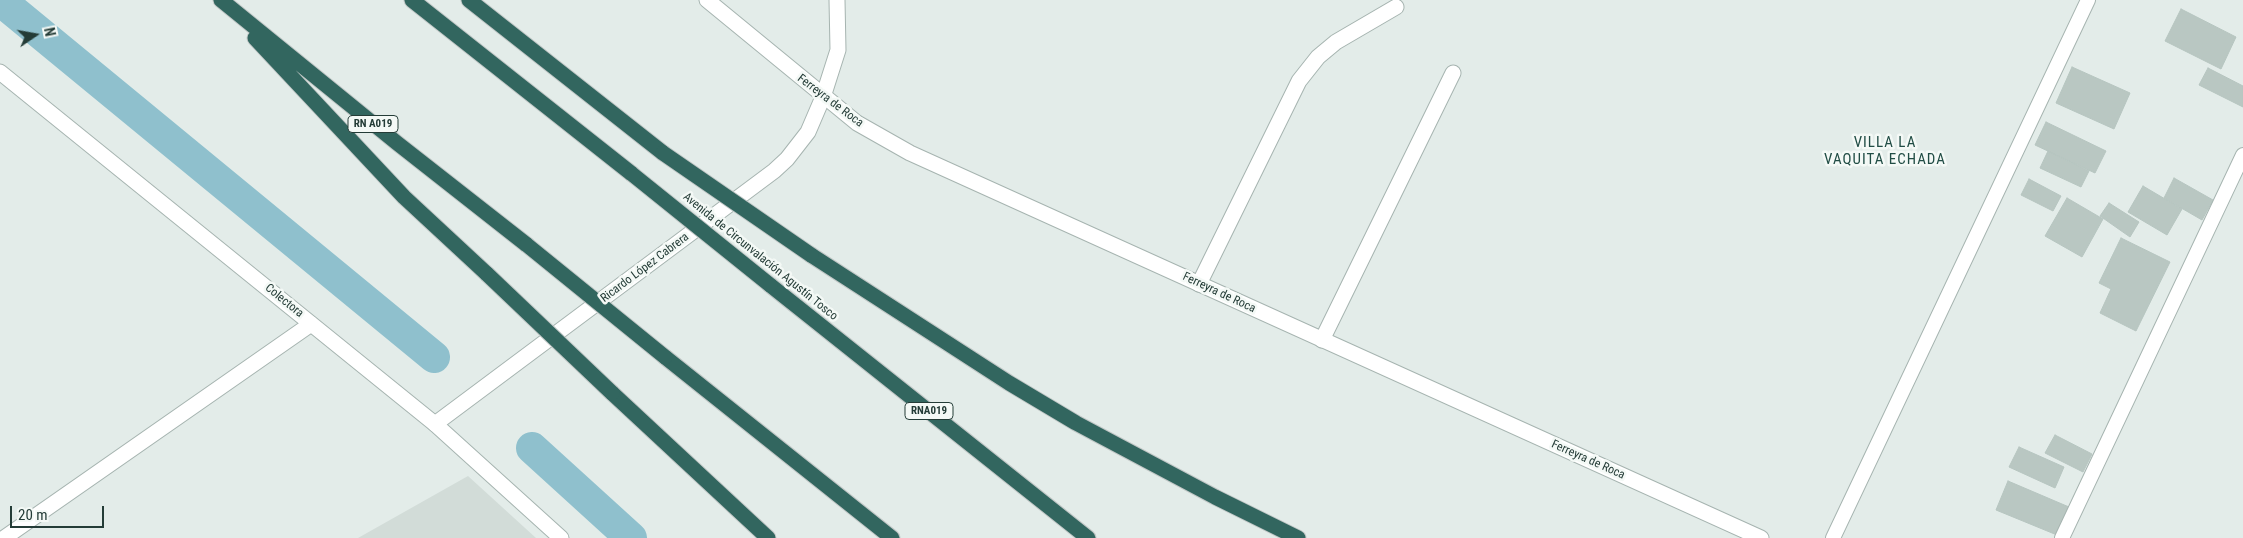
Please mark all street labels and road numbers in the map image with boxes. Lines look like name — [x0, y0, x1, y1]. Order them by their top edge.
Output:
street label: Ferreyra de Roca — [794, 71, 866, 131]
road number: RN A019 — [348, 116, 398, 132]
street label: Avenida de Circunvalación Agustín Tosco — [680, 190, 840, 324]
street label: Ricardo López Cabrera — [598, 230, 692, 306]
street label: Ferreyra de Roca — [1180, 270, 1258, 316]
street label: Colectora — [262, 281, 306, 321]
road number: RNA019 — [905, 402, 953, 420]
street label: Ferreyra de Roca — [1549, 437, 1627, 483]

